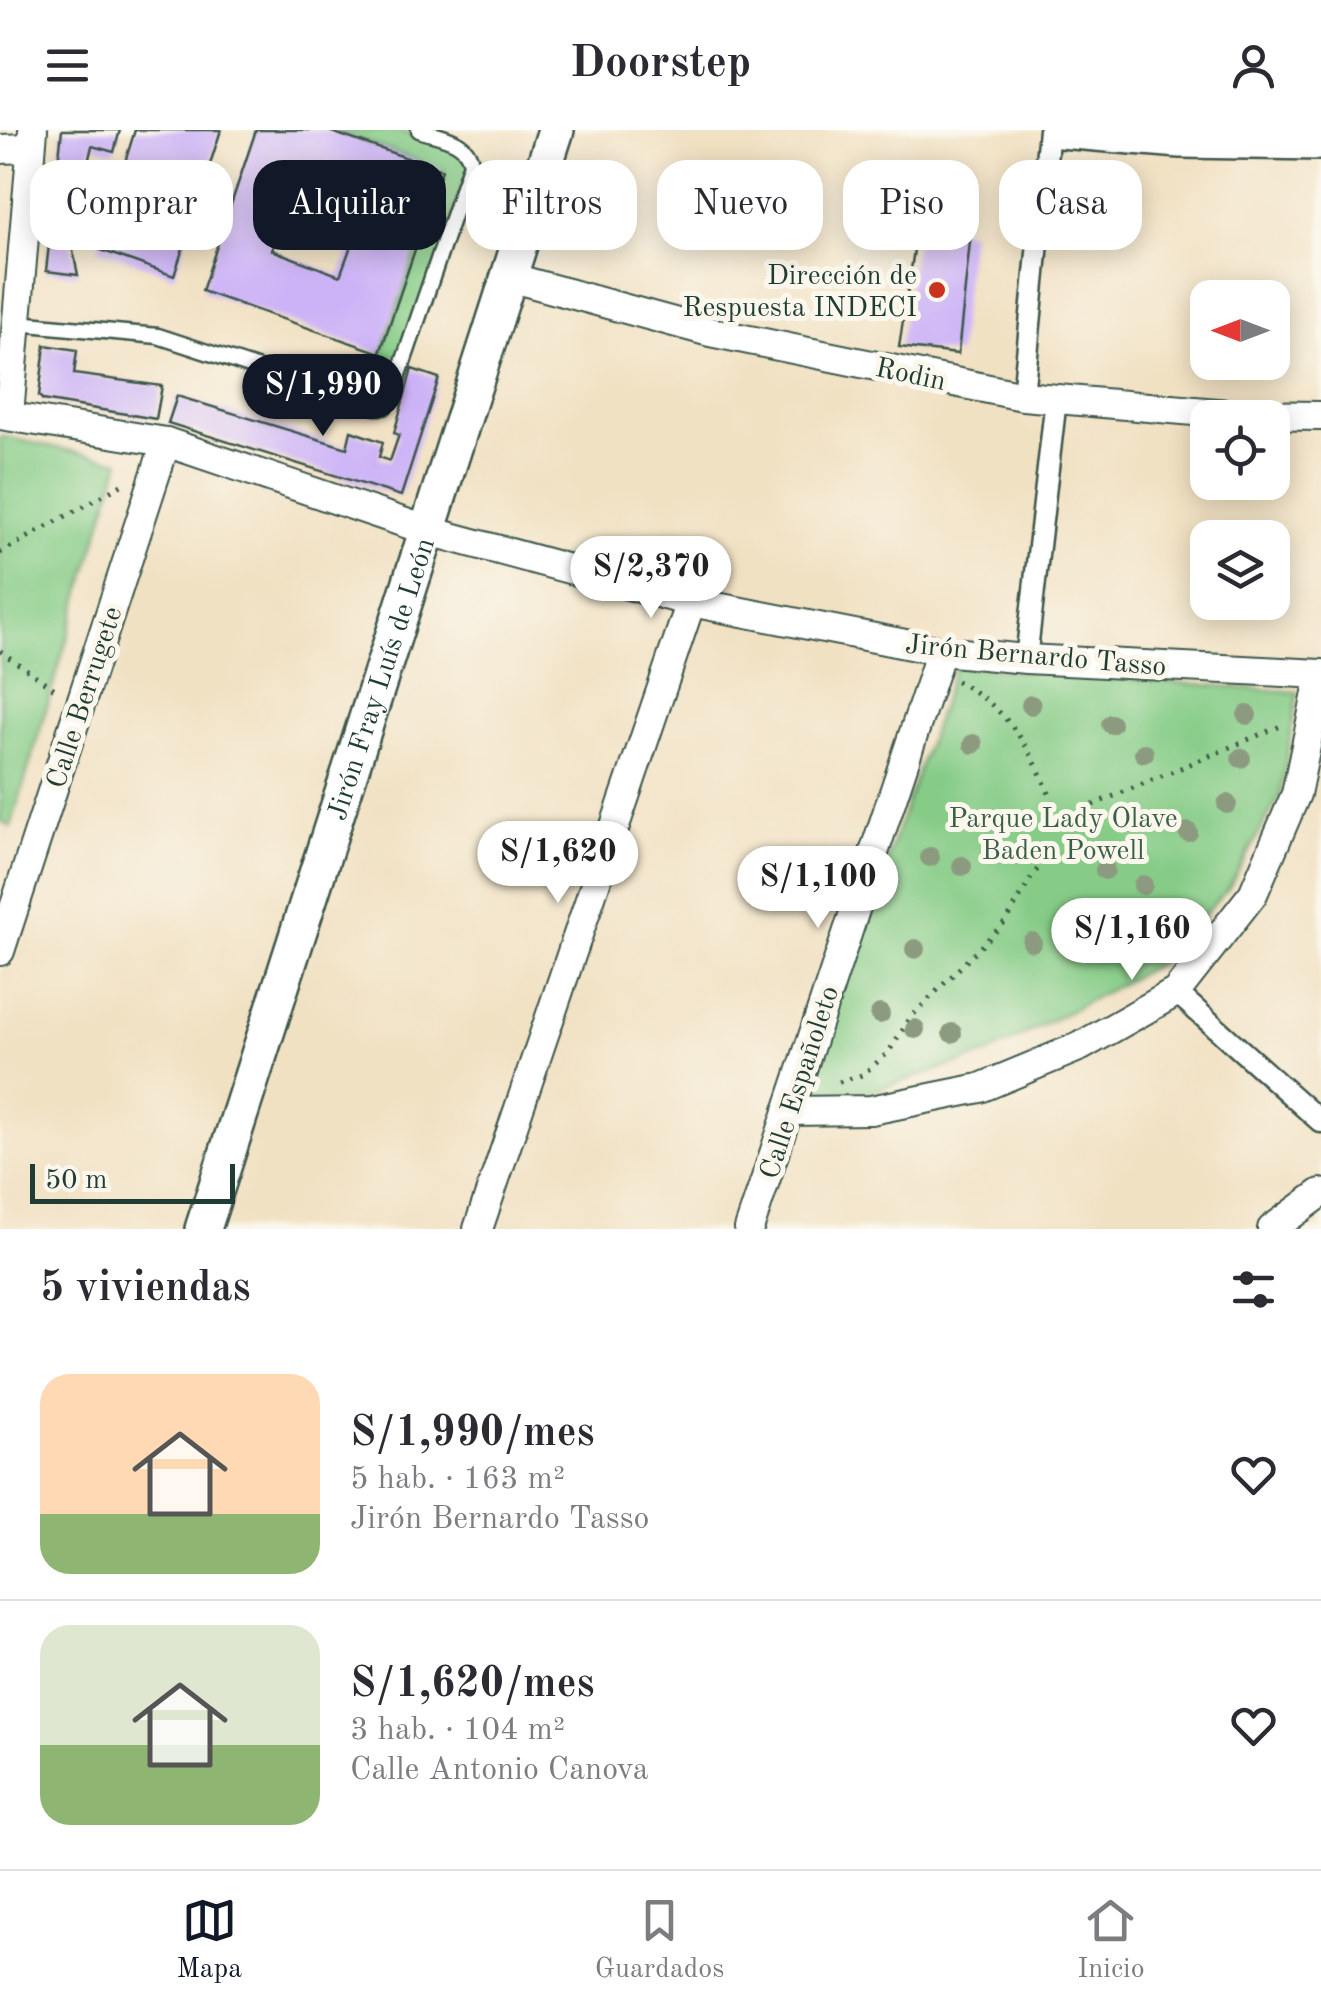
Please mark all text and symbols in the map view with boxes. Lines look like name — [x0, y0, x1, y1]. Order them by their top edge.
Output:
icon: menu — [40, 38, 95, 93]
icon: person — [1226, 38, 1281, 93]
text: Doorstep — [570, 42, 751, 87]
chip: Comprar — [30, 160, 233, 250]
chip: Alquilar — [253, 160, 446, 250]
chip: Filtros — [466, 160, 637, 250]
chip: Nuevo — [657, 160, 823, 250]
chip: Piso — [843, 160, 979, 250]
chip: Casa — [999, 160, 1142, 250]
place label: Dirección de Respuesta INDECI — [682, 263, 917, 323]
marker: Dirección de Respuesta INDECI — [926, 279, 948, 301]
north arrow — [1190, 280, 1290, 380]
map controls — [1190, 280, 1290, 620]
pin: S/1,990 — [231, 354, 415, 439]
street label: Rodin — [873, 355, 948, 397]
text: S/1,990 — [264, 370, 382, 402]
button: locate — [1190, 400, 1290, 500]
button: layers — [1190, 520, 1290, 620]
street label: Jirón Fray Luís de León — [324, 535, 441, 824]
pin: S/2,370 — [559, 536, 743, 621]
text: S/2,370 — [592, 552, 710, 584]
street label: Calle Berrugete — [43, 604, 128, 792]
street label: Jirón Bernardo Tasso — [904, 632, 1167, 682]
park label: Parque Lady Olave Baden Powell — [948, 806, 1178, 866]
pin: S/1,620 — [466, 821, 650, 906]
text: S/1,620 — [499, 837, 617, 869]
pin: S/1,100 — [726, 846, 910, 931]
text: S/1,100 — [759, 862, 877, 894]
pin: S/1,160 — [1040, 898, 1224, 983]
text: S/1,160 — [1073, 914, 1191, 946]
street label: Calle Españoleto — [756, 983, 845, 1183]
scale bar — [30, 1159, 235, 1204]
text: 50 m — [45, 1167, 108, 1195]
icon: filters — [1226, 1262, 1281, 1317]
text: 5 viviendas — [40, 1268, 251, 1310]
text: S/1,990/mes — [350, 1413, 595, 1455]
icon: home — [120, 1414, 240, 1534]
icon: heart — [1226, 1447, 1281, 1502]
text: 5 hab. · 163 m² — [350, 1464, 565, 1496]
text: Jirón Bernardo Tasso — [350, 1504, 649, 1536]
text: S/1,620/mes — [350, 1664, 595, 1706]
icon: home — [120, 1665, 240, 1785]
icon: heart — [1226, 1698, 1281, 1753]
text: 3 hab. · 104 m² — [350, 1715, 565, 1747]
text: Calle Antonio Canova — [350, 1755, 649, 1787]
tab: Mapa — [176, 1893, 242, 1988]
tab: Guardados — [595, 1893, 724, 1988]
tab: Inicio — [1077, 1893, 1145, 1988]

